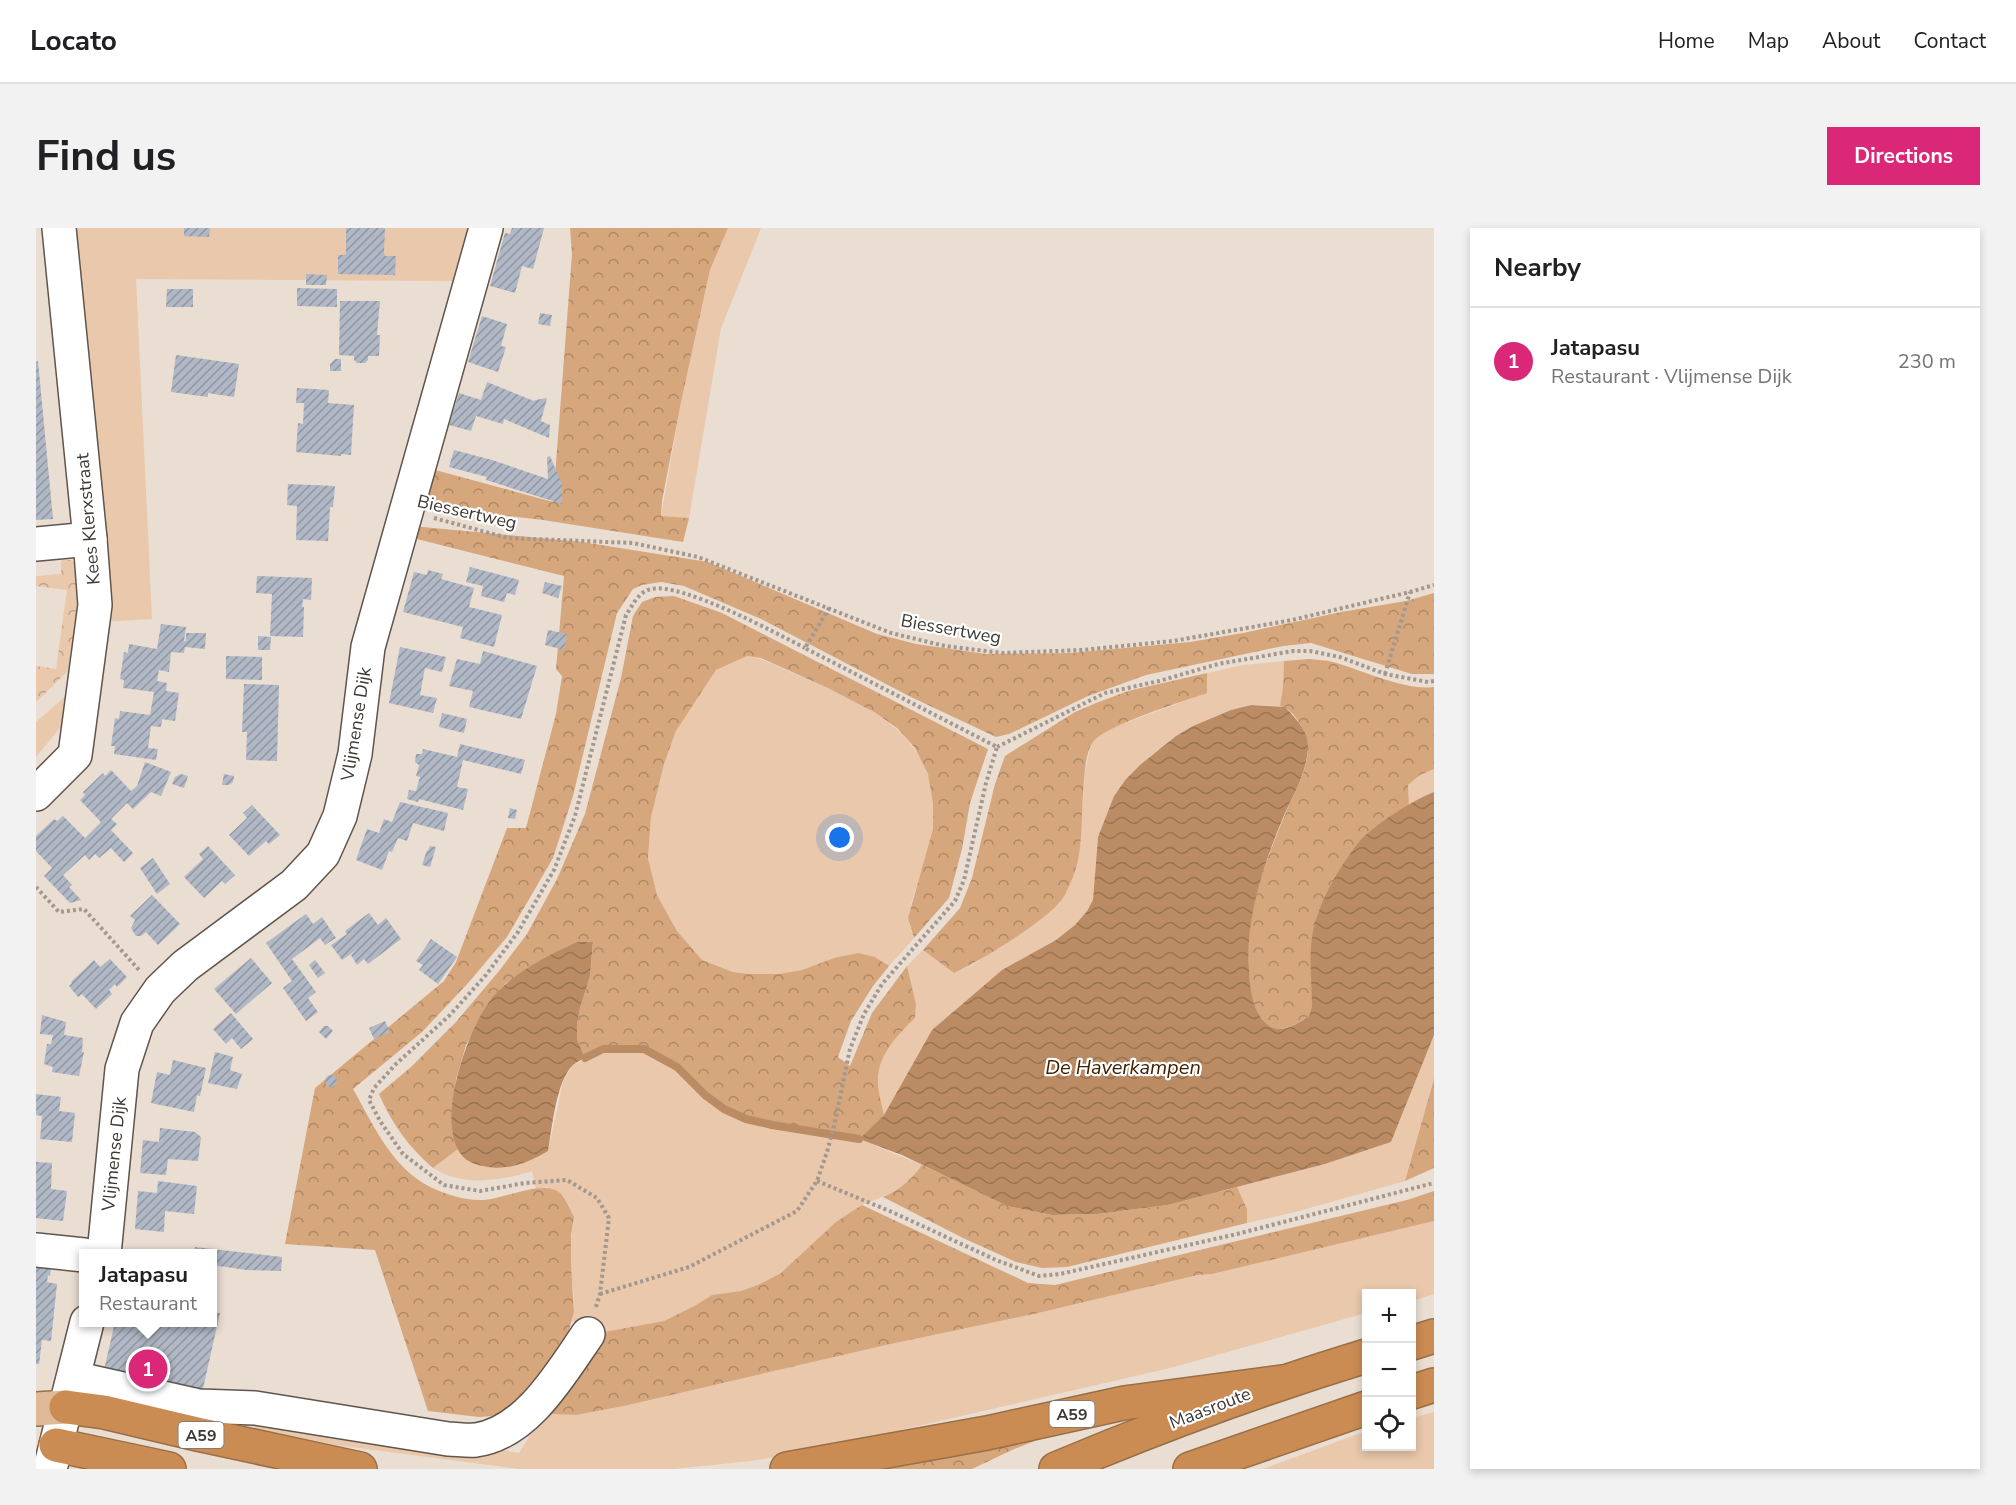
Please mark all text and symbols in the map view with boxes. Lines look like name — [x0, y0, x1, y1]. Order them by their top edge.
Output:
text: Locato — [30, 22, 117, 60]
text: Home — [1658, 27, 1715, 55]
text: Map — [1748, 27, 1789, 55]
text: About — [1822, 27, 1880, 55]
text: Contact — [1913, 27, 1986, 55]
button: Directions — [1827, 127, 1980, 185]
text: Find us — [36, 128, 176, 185]
text: Nearby — [1494, 250, 1581, 285]
text: Jatapasu — [1551, 333, 1640, 363]
text: 1 — [1508, 348, 1520, 375]
text: 230 m — [1898, 348, 1956, 375]
text: Restaurant · Vlijmense Dijk — [1551, 363, 1792, 390]
street label: Kees Klerxstraat — [70, 451, 106, 586]
street label: Biessertweg — [415, 489, 519, 535]
street label: Biessertweg — [899, 608, 1003, 650]
street label: Vlijmense Dijk — [335, 664, 377, 784]
your location — [825, 823, 854, 852]
water label: De Haverkampen — [1045, 1054, 1201, 1081]
street label: Vlijmense Dijk — [96, 1095, 132, 1213]
popup — [79, 1249, 217, 1327]
text: Jatapasu — [99, 1260, 188, 1290]
map controls — [1362, 1289, 1416, 1451]
button: + — [1362, 1289, 1416, 1343]
text: Restaurant — [99, 1290, 197, 1317]
button: − — [1362, 1343, 1416, 1397]
pin: 1 — [128, 1346, 168, 1392]
street label: Maasroute — [1166, 1382, 1254, 1434]
button: locate — [1362, 1397, 1416, 1451]
road number: A59 — [1050, 1401, 1094, 1427]
road number: A59 — [178, 1422, 224, 1448]

